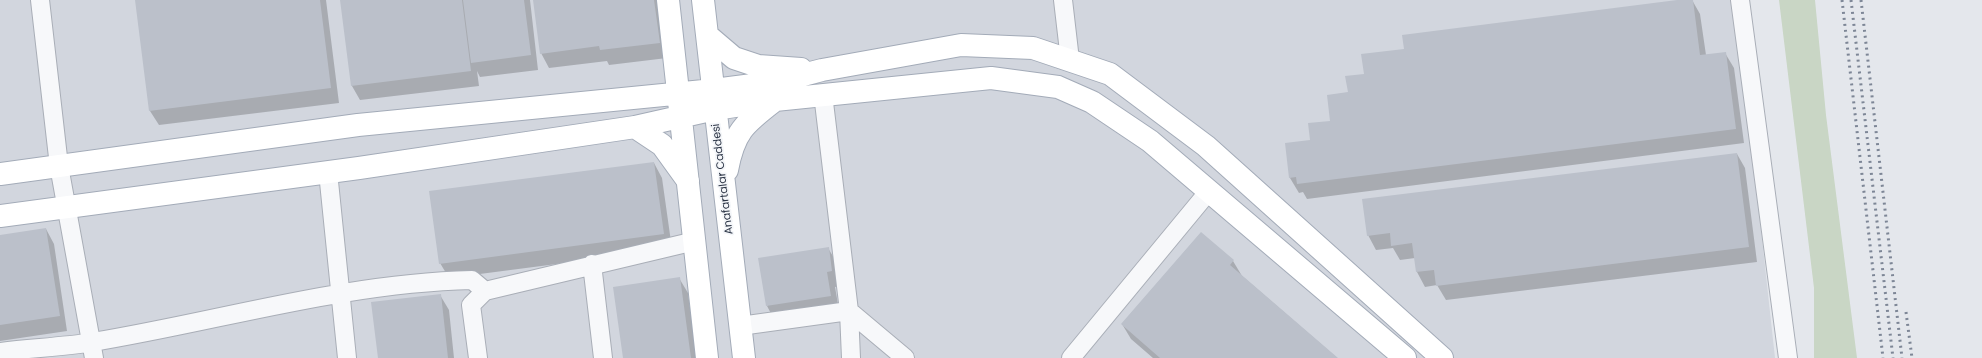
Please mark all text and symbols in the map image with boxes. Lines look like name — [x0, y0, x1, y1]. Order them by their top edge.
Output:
street label: Anafartalar Caddesi — [710, 123, 736, 235]

